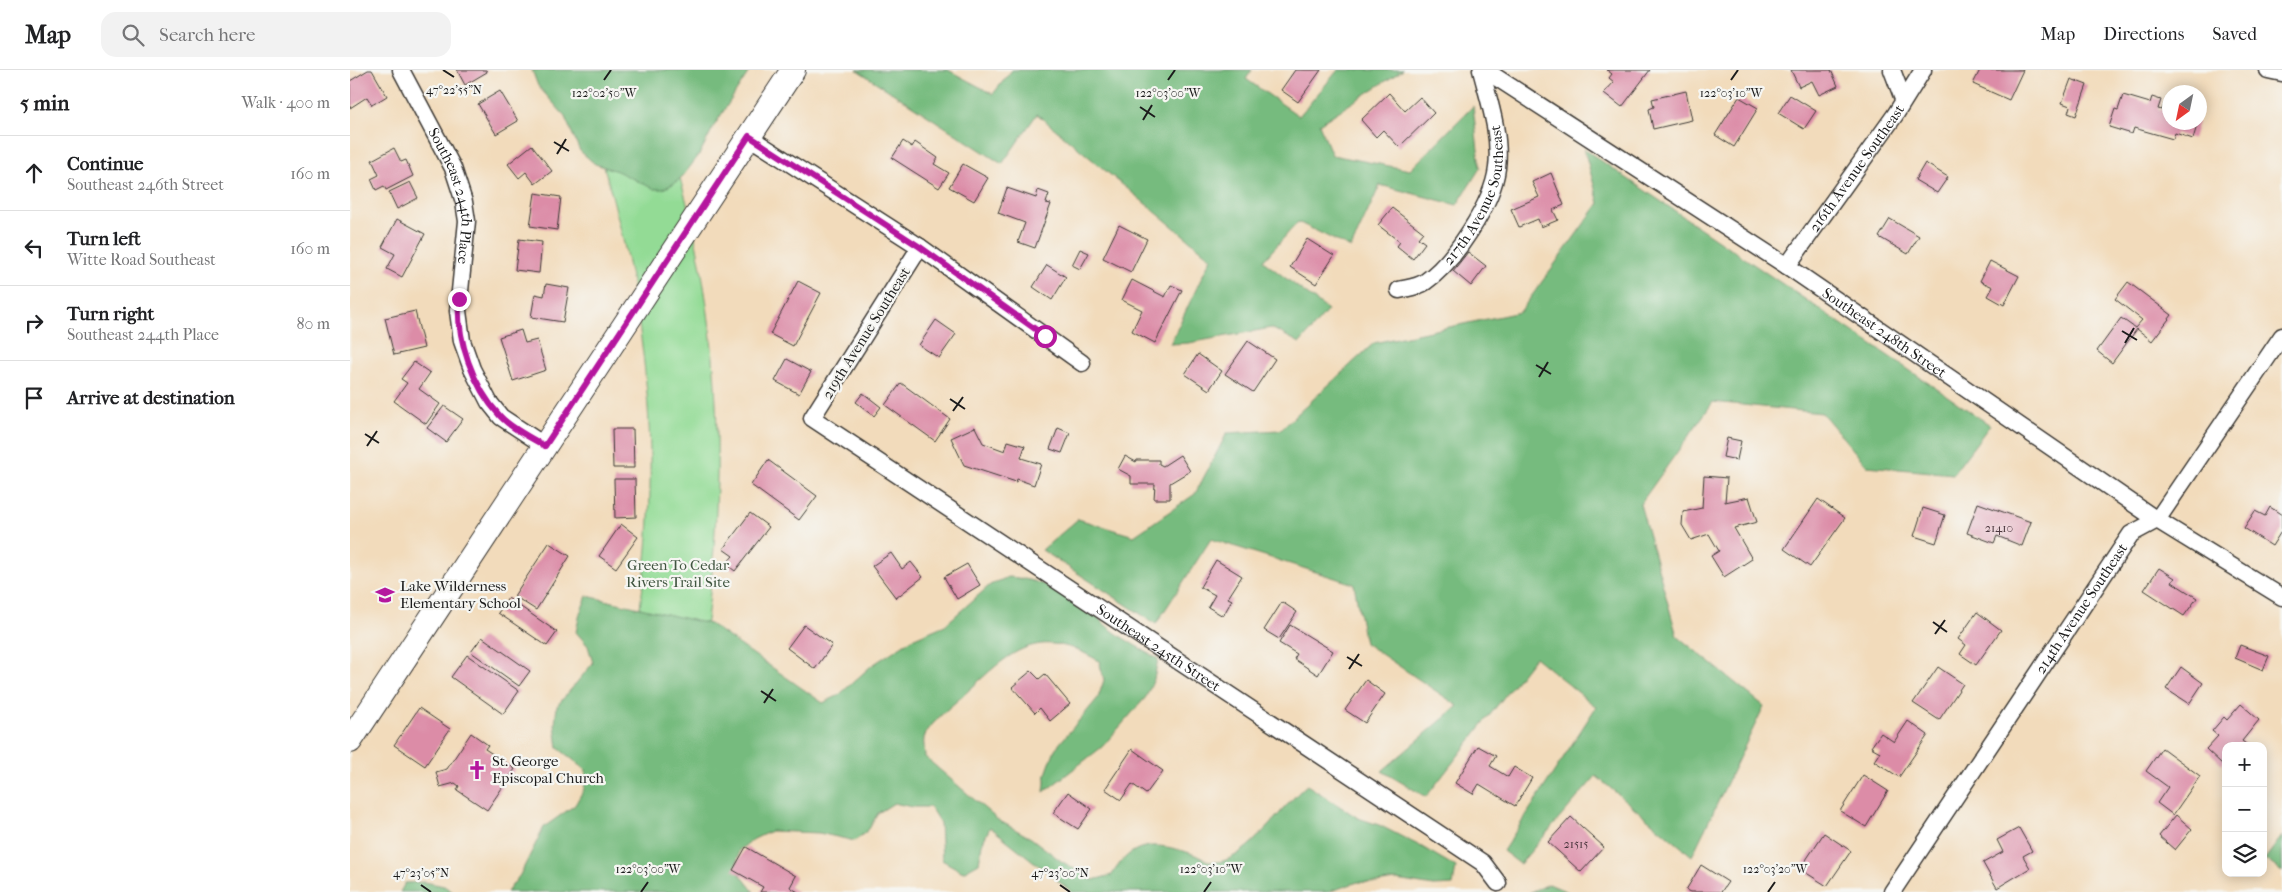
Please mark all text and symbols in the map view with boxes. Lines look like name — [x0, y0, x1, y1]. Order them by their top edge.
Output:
search box — [101, 12, 451, 57]
text: Map — [25, 21, 71, 49]
icon: search — [119, 21, 147, 49]
text: Search here — [159, 24, 255, 46]
text: Map — [2041, 24, 2075, 45]
text: Directions — [2103, 24, 2184, 45]
text: Saved — [2212, 24, 2257, 45]
text: 47°22'55"N — [426, 83, 482, 97]
north arrow — [2162, 85, 2207, 130]
text: 122°02'50"W — [572, 86, 638, 100]
text: 122°03'00"W — [1136, 86, 1202, 100]
text: 122°03'10"W — [1700, 86, 1763, 100]
text: 5 min — [20, 91, 69, 115]
text: Walk · 400 m — [241, 93, 330, 112]
street label: 216th Avenue Southeast — [1805, 101, 1909, 236]
street label: 217th Avenue Southeast — [1439, 123, 1507, 269]
street label: Southeast 244th Place — [424, 125, 476, 266]
text: Continue — [67, 153, 143, 175]
icon: ahead — [20, 159, 48, 187]
text: 160 m — [290, 164, 330, 183]
text: Southeast 246th Street — [67, 175, 224, 194]
text: Turn left — [67, 228, 141, 250]
icon: left — [20, 234, 48, 262]
text: 160 m — [290, 239, 330, 258]
text: Witte Road Southeast — [67, 250, 216, 269]
street label: 219th Avenue Southeast — [818, 263, 914, 402]
street label: Southeast 248th Street — [1819, 284, 1950, 382]
route end — [448, 288, 471, 311]
text: Turn right — [67, 303, 154, 325]
icon: right — [20, 309, 48, 337]
text: 80 m — [296, 314, 330, 333]
text: Southeast 244th Place — [67, 325, 219, 344]
route start — [1034, 325, 1057, 348]
icon: arrive — [20, 384, 48, 412]
text: Arrive at destination — [67, 387, 235, 409]
house number: 21410 — [1985, 521, 2013, 535]
street label: 214th Avenue Southeast — [2031, 539, 2132, 677]
park label: Green To Cedar Rivers Trail Site — [626, 556, 730, 591]
place label: Lake Wilderness Elementary School — [400, 577, 521, 612]
school or university icon: Lake Wilderness Elementary School — [374, 584, 396, 606]
street label: Southeast 245th Street — [1093, 600, 1224, 696]
map controls — [2222, 742, 2267, 877]
button: + — [2222, 742, 2267, 787]
place label: St. George Episcopal Church — [492, 752, 605, 787]
church icon: St. George Episcopal Church — [466, 759, 488, 781]
button: − — [2222, 787, 2267, 832]
button: layers — [2222, 832, 2267, 877]
house number: 21515 — [1563, 837, 1589, 851]
text: 122°03'00"W — [616, 862, 682, 876]
text: 122°03'10"W — [1180, 862, 1243, 876]
text: 122°03'20"W — [1743, 862, 1808, 876]
text: 47°23'05"N — [393, 866, 449, 880]
text: 47°23'00"N — [1031, 866, 1089, 880]

